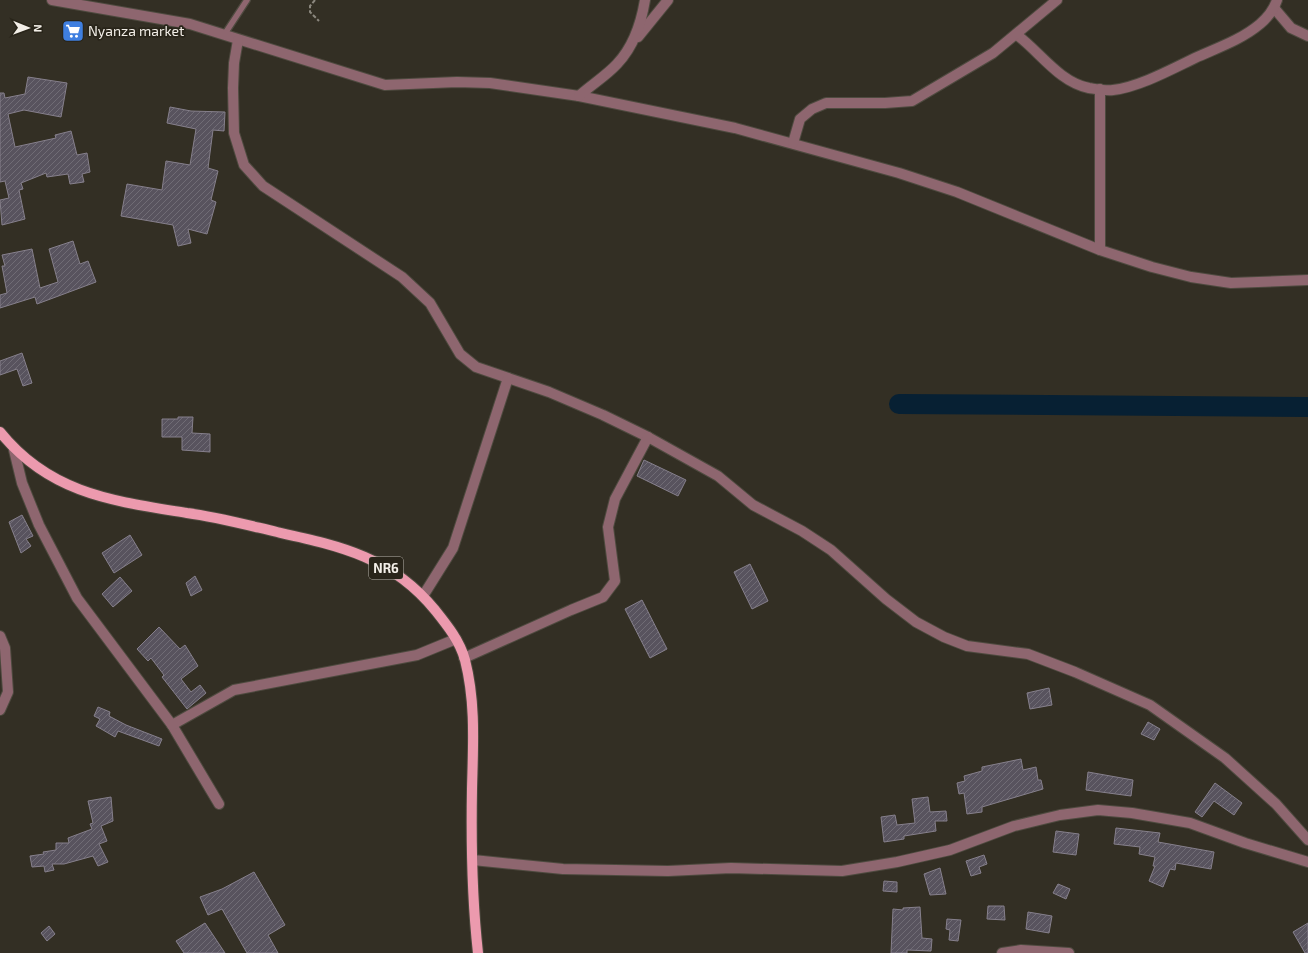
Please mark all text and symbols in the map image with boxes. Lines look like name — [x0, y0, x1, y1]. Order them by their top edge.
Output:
north arrow — [8, 8, 48, 48]
supermarket icon: Nyanza market — [60, 18, 86, 44]
place label: Nyanza market — [88, 22, 184, 39]
text: N — [32, 24, 45, 32]
road number: NR6 — [369, 557, 403, 579]

